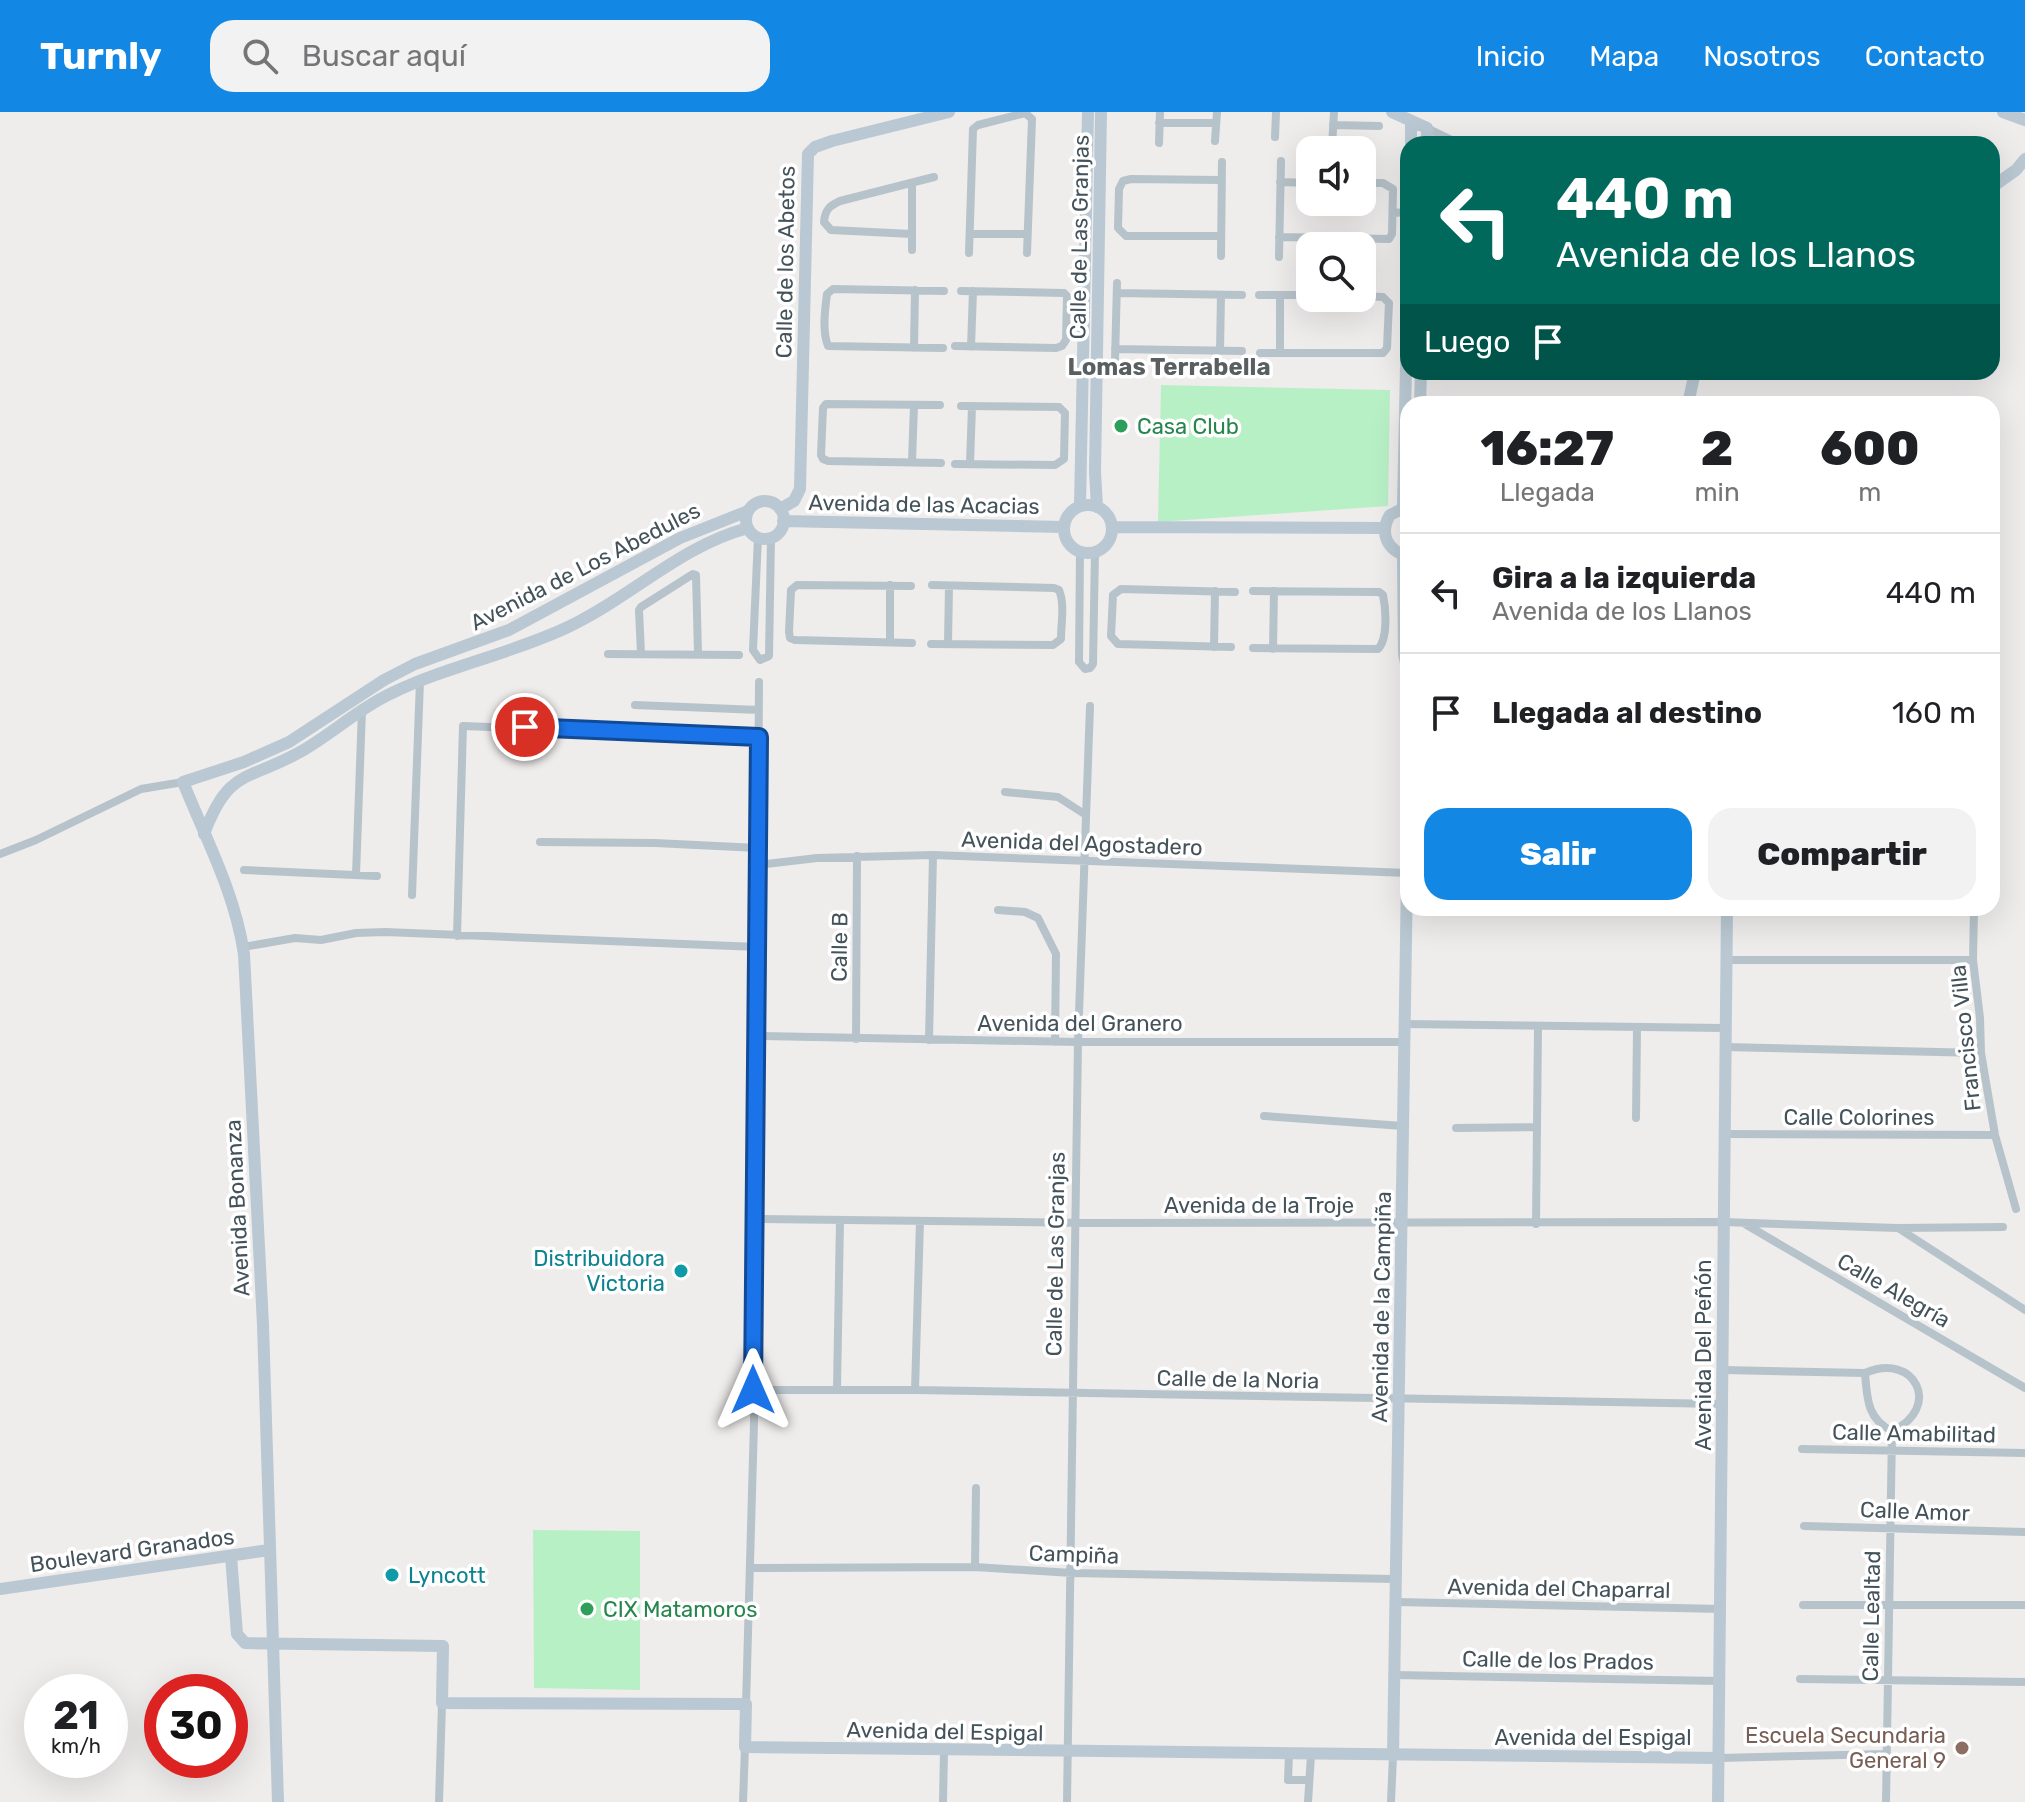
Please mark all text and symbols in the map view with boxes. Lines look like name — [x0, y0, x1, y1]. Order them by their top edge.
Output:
search box — [210, 20, 770, 92]
text: Turnly — [40, 33, 162, 79]
icon: search — [238, 34, 282, 78]
text: Buscar aquí — [302, 38, 466, 74]
text: Inicio — [1476, 40, 1545, 73]
text: Mapa — [1589, 40, 1659, 73]
text: Nosotros — [1703, 40, 1821, 73]
text: Contacto — [1865, 40, 1985, 73]
street label: Calle de Las Granjas — [1064, 134, 1095, 340]
map controls — [1296, 136, 1376, 312]
button: sound — [1296, 136, 1376, 216]
street label: Calle de los Abetos — [770, 166, 801, 358]
text: 440 m — [1556, 166, 1734, 232]
icon: left — [1424, 168, 1528, 272]
button: search — [1296, 232, 1376, 312]
text: Avenida de los Llanos — [1556, 233, 1916, 276]
icon: arrive — [1526, 320, 1570, 364]
text: Luego — [1424, 324, 1510, 360]
district label: Lomas Terrabella — [1067, 353, 1271, 381]
place label: Casa Club — [1137, 413, 1239, 440]
marker: Casa Club — [1112, 417, 1130, 435]
text: 16:27 — [1481, 420, 1614, 477]
text: 2 — [1701, 420, 1733, 477]
text: 600 — [1820, 420, 1919, 477]
text: Llegada — [1500, 477, 1595, 508]
text: min — [1695, 477, 1740, 508]
text: m — [1858, 477, 1881, 508]
street label: Avenida de las Acacias — [808, 489, 1040, 520]
street label: Avenida de Los Abedules — [466, 497, 705, 636]
text: Gira a la izquierda — [1492, 560, 1756, 596]
icon: left — [1424, 571, 1468, 615]
text: 440 m — [1886, 575, 1976, 611]
text: Avenida de los Llanos — [1492, 596, 1752, 627]
icon: arrive — [1424, 691, 1468, 735]
pin — [491, 693, 559, 761]
text: Llegada al destino — [1492, 695, 1762, 731]
text: 160 m — [1892, 695, 1976, 731]
icon: arrive — [503, 705, 547, 749]
button: Salir — [1424, 808, 1692, 900]
button: Compartir — [1708, 808, 1976, 900]
street label: Avenida del Agostadero — [961, 826, 1203, 861]
street label: Calle B — [825, 912, 854, 982]
street label: Francisco Villa — [1944, 963, 1987, 1112]
street label: Avenida del Granero — [977, 1010, 1183, 1037]
street label: Calle Colorines — [1783, 1104, 1935, 1131]
street label: Avenida Bonanza — [219, 1119, 256, 1297]
street label: Calle de Las Granjas — [1040, 1151, 1071, 1357]
street label: Avenida de la Campiña — [1366, 1191, 1397, 1423]
street label: Avenida de la Troje — [1164, 1192, 1354, 1219]
place label: Distribuidora Victoria — [533, 1245, 665, 1297]
street label: Calle Alegría — [1832, 1247, 1955, 1334]
street label: Avenida Del Peñón — [1690, 1259, 1717, 1451]
marker: Distribuidora Victoria — [672, 1262, 690, 1280]
position arrow — [711, 1348, 795, 1432]
street label: Calle de la Noria — [1156, 1365, 1320, 1394]
street label: Calle Amabilitad — [1832, 1419, 1996, 1448]
street label: Calle Amor — [1860, 1496, 1971, 1527]
street label: Boulevard Granados — [28, 1523, 236, 1578]
street label: Campiña — [1028, 1539, 1120, 1570]
street label: Calle Lealtad — [1857, 1550, 1886, 1682]
place label: Lyncott — [408, 1562, 486, 1589]
marker: Lyncott — [383, 1566, 401, 1584]
street label: Avenida del Chaparral — [1447, 1573, 1671, 1604]
place label: CIX Matamoros — [603, 1596, 757, 1623]
marker: CIX Matamoros — [578, 1600, 596, 1618]
street label: Calle de los Prados — [1462, 1645, 1654, 1676]
speed limit sign: 30 — [144, 1674, 248, 1778]
text: 21 — [53, 1692, 99, 1739]
street label: Avenida del Espigal — [846, 1716, 1044, 1747]
place label: Escuela Secundaria General 9 — [1745, 1722, 1946, 1774]
street label: Avenida del Espigal — [1494, 1724, 1692, 1751]
text: km/h — [51, 1734, 101, 1758]
marker: Escuela Secundaria General 9 — [1953, 1739, 1971, 1757]

